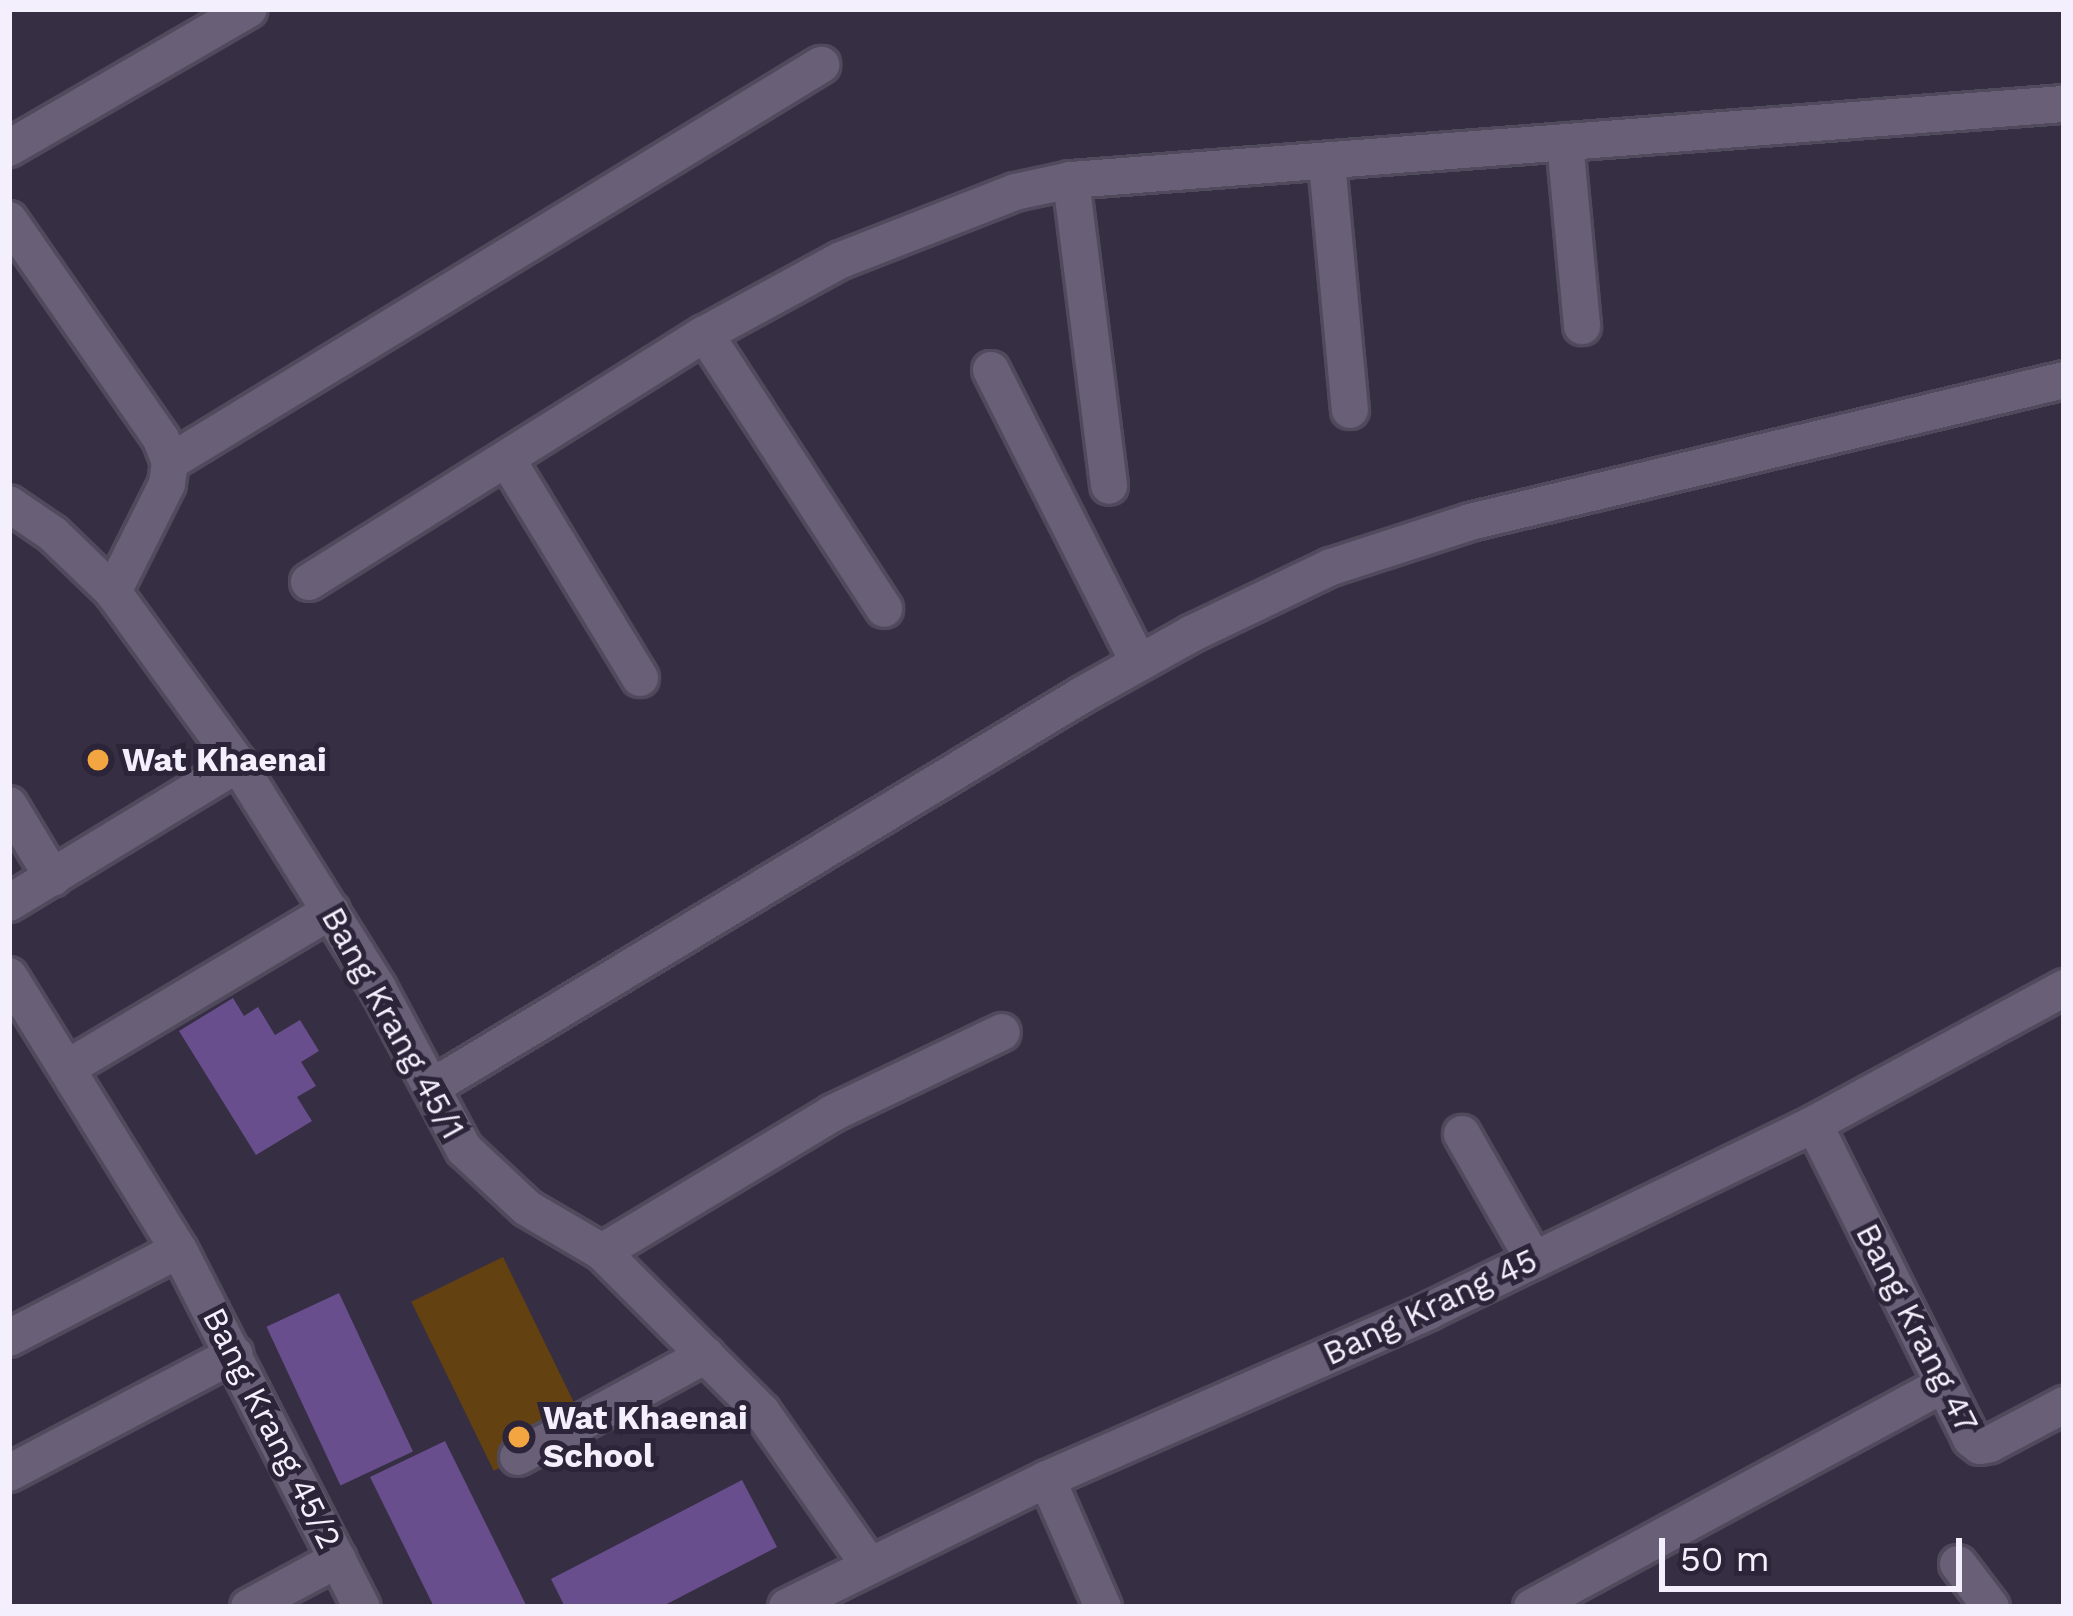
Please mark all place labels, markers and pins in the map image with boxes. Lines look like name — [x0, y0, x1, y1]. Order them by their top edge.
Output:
place label: Wat Khaenai — [122, 740, 326, 780]
marker: Wat Khaenai — [85, 747, 111, 773]
place label: Wat Khaenai School — [543, 1398, 747, 1476]
marker: Wat Khaenai School — [506, 1424, 532, 1450]

